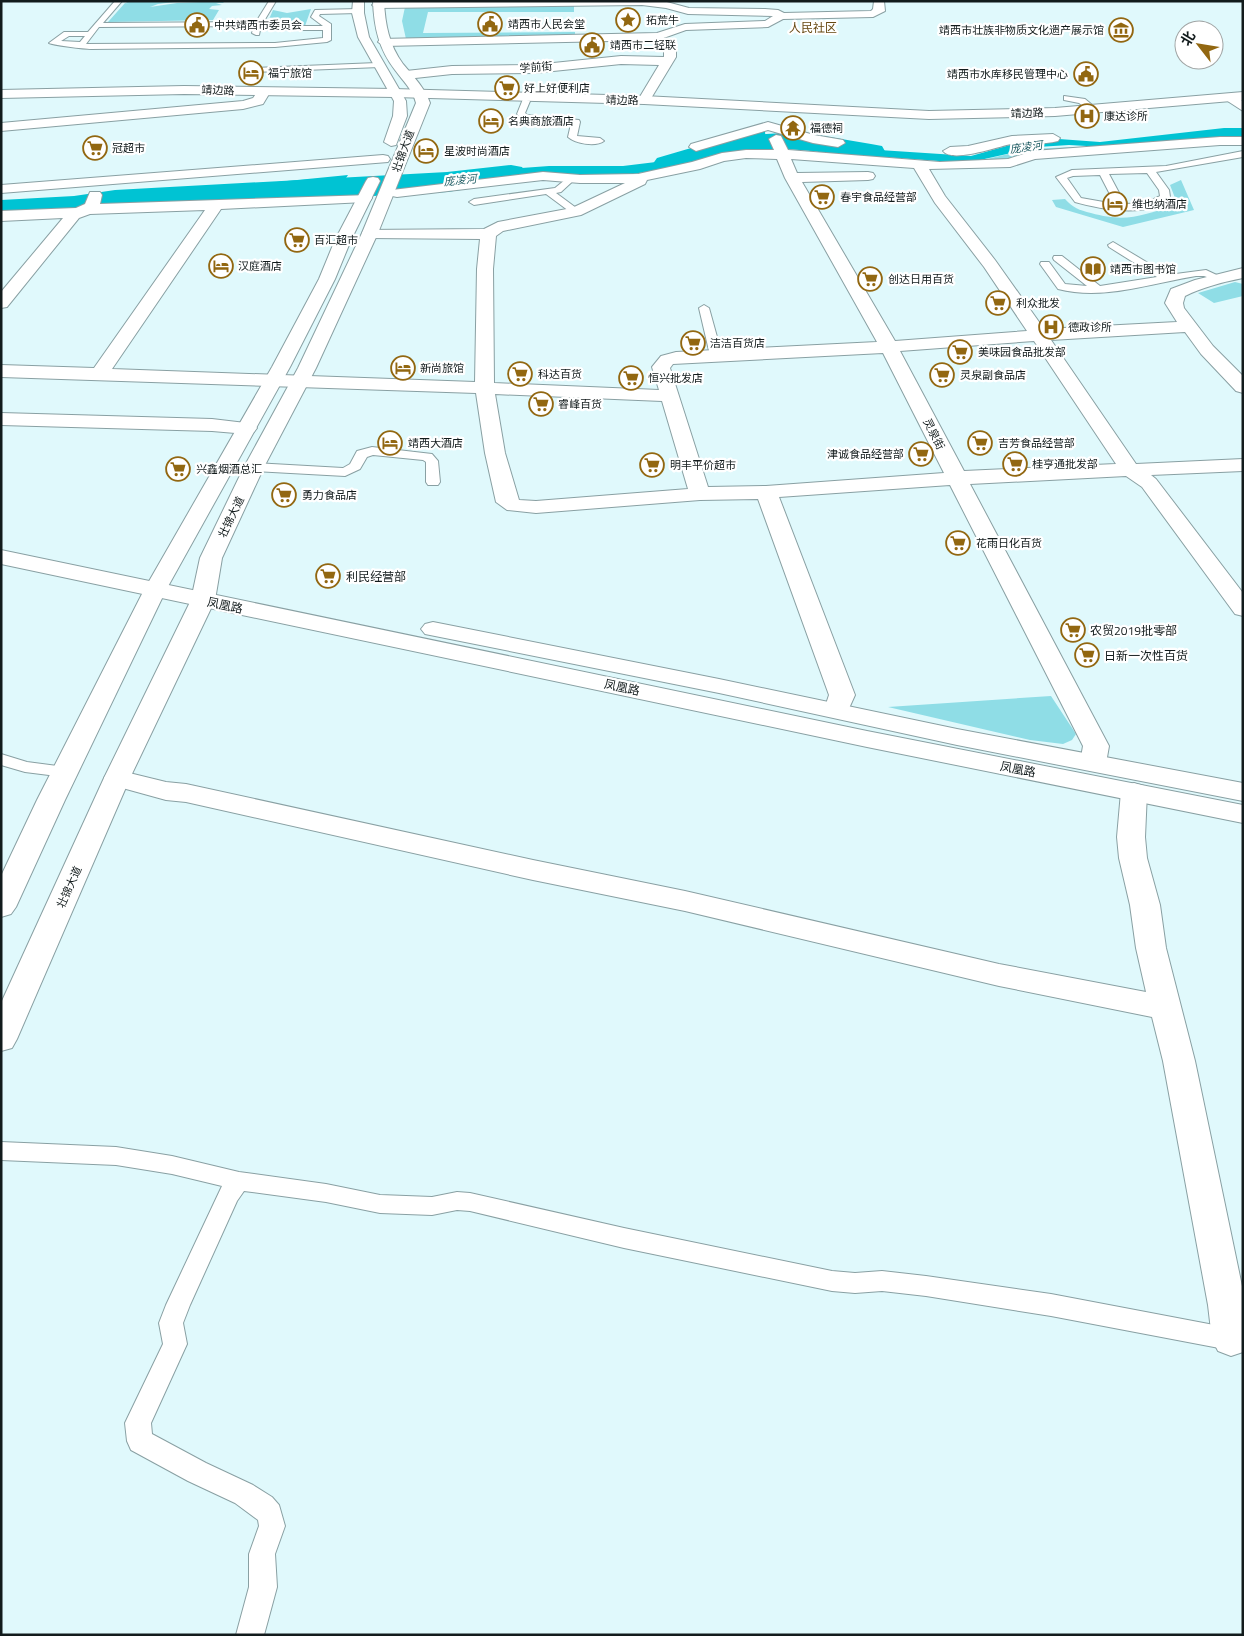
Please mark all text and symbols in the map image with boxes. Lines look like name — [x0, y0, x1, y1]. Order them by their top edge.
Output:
place icon: 拓荒牛 — [615, 7, 641, 33]
public building icon: 靖西市人民会堂 — [477, 11, 503, 37]
public building icon: 中共靖西市委员会 — [184, 12, 210, 38]
place label: 拓荒牛 — [646, 12, 679, 28]
place label: 靖西市人民会堂 — [508, 16, 585, 32]
place label: 中共靖西市委员会 — [214, 17, 302, 33]
museum icon: 靖西市壮族非物质文化遗产展示馆 — [1108, 17, 1134, 43]
district label: 人民社区 — [789, 18, 837, 37]
north arrow — [1174, 20, 1224, 70]
place label: 靖西市壮族非物质文化遗产展示馆 — [939, 22, 1104, 38]
text: 北 — [1175, 27, 1200, 49]
public building icon: 靖西市二轻联 — [579, 32, 605, 58]
place label: 靖西市二轻联 — [610, 37, 676, 53]
street label: 学前街 — [519, 58, 553, 76]
hotel icon: 福宁旅馆 — [238, 60, 264, 86]
public building icon: 靖西市水库移民管理中心 — [1073, 61, 1099, 87]
place label: 福宁旅馆 — [268, 65, 312, 81]
place label: 靖西市水库移民管理中心 — [947, 66, 1068, 82]
supermarket icon: 好上好便利店 — [494, 75, 520, 101]
place label: 好上好便利店 — [524, 80, 590, 96]
street label: 靖边路 — [201, 81, 235, 99]
street label: 靖边路 — [605, 92, 639, 108]
hospital icon: 康达诊所 — [1074, 103, 1100, 129]
street label: 靖边路 — [1010, 104, 1044, 122]
hotel icon: 名典商旅酒店 — [478, 108, 504, 134]
place label: 康达诊所 — [1104, 108, 1148, 124]
place label: 名典商旅酒店 — [508, 113, 574, 129]
temple icon: 福德祠 — [780, 115, 806, 141]
place label: 福德祠 — [810, 120, 843, 136]
street label: 壮锦大道 — [388, 128, 418, 174]
supermarket icon: 冠超市 — [82, 135, 108, 161]
water label: 庞凌河 — [1009, 137, 1045, 157]
hotel icon: 星波时尚酒店 — [413, 138, 439, 164]
place label: 冠超市 — [112, 140, 145, 156]
place label: 星波时尚酒店 — [444, 143, 510, 159]
water label: 庞凌河 — [443, 170, 479, 190]
supermarket icon: 春宇食品经营部 — [809, 184, 835, 210]
place label: 春宇食品经营部 — [840, 189, 917, 205]
hotel icon: 维也纳酒店 — [1102, 191, 1128, 217]
place label: 维也纳酒店 — [1132, 196, 1187, 212]
supermarket icon: 百汇超市 — [284, 227, 310, 253]
place label: 百汇超市 — [314, 232, 358, 248]
hotel icon: 汉庭酒店 — [208, 253, 234, 279]
library icon: 靖西市图书馆 — [1080, 256, 1106, 282]
place label: 汉庭酒店 — [238, 258, 282, 274]
place label: 靖西市图书馆 — [1110, 261, 1176, 277]
supermarket icon: 创达日用百货 — [857, 266, 883, 292]
place label: 创达日用百货 — [888, 271, 954, 287]
supermarket icon: 利众批发 — [985, 290, 1011, 316]
place label: 利众批发 — [1016, 295, 1060, 311]
hospital icon: 德政诊所 — [1038, 314, 1064, 340]
place label: 德政诊所 — [1068, 319, 1112, 335]
supermarket icon: 洁洁百货店 — [680, 330, 706, 356]
place label: 洁洁百货店 — [710, 335, 765, 351]
supermarket icon: 美味园食品批发部 — [947, 339, 973, 365]
place label: 美味园食品批发部 — [978, 344, 1066, 360]
hotel icon: 新尚旅馆 — [390, 355, 416, 381]
place label: 新尚旅馆 — [420, 360, 464, 376]
supermarket icon: 科达百货 — [507, 361, 533, 387]
supermarket icon: 灵泉副食品店 — [929, 362, 955, 388]
supermarket icon: 恒兴批发店 — [618, 365, 644, 391]
place label: 科达百货 — [538, 366, 582, 382]
place label: 灵泉副食品店 — [960, 367, 1026, 383]
place label: 恒兴批发店 — [648, 370, 703, 386]
supermarket icon: 睿峰百货 — [528, 391, 554, 417]
place label: 睿峰百货 — [558, 396, 602, 412]
street label: 灵泉街 — [919, 416, 949, 452]
hotel icon: 靖西大酒店 — [377, 430, 403, 456]
supermarket icon: 吉芳食品经营部 — [967, 430, 993, 456]
place label: 靖西大酒店 — [408, 435, 463, 451]
place label: 吉芳食品经营部 — [998, 435, 1075, 451]
supermarket icon: 津诚食品经营部 — [908, 441, 934, 467]
place label: 津诚食品经营部 — [827, 446, 904, 462]
supermarket icon: 桂亨通批发部 — [1002, 451, 1028, 477]
supermarket icon: 明丰平价超市 — [639, 452, 665, 478]
supermarket icon: 兴鑫烟酒总汇 — [165, 456, 191, 482]
place label: 桂亨通批发部 — [1032, 456, 1098, 472]
place label: 明丰平价超市 — [670, 457, 736, 473]
place label: 兴鑫烟酒总汇 — [196, 461, 262, 477]
supermarket icon: 勇力食品店 — [271, 482, 297, 508]
place label: 勇力食品店 — [302, 487, 357, 503]
street label: 壮锦大道 — [214, 494, 248, 540]
supermarket icon: 花雨日化百货 — [945, 530, 971, 556]
place label: 花雨日化百货 — [976, 535, 1042, 551]
supermarket icon: 利民经营部 — [315, 563, 341, 589]
place label: 利民经营部 — [346, 567, 406, 586]
street label: 凤凰路 — [205, 592, 245, 618]
supermarket icon: 农贸2019批零部 — [1060, 617, 1086, 643]
place label: 农贸2019批零部 — [1090, 621, 1177, 640]
supermarket icon: 日新一次性百货 — [1074, 642, 1100, 668]
place label: 日新一次性百货 — [1104, 646, 1188, 665]
street label: 凤凰路 — [602, 674, 642, 700]
street label: 凤凰路 — [999, 756, 1037, 782]
street label: 壮锦大道 — [53, 864, 85, 910]

